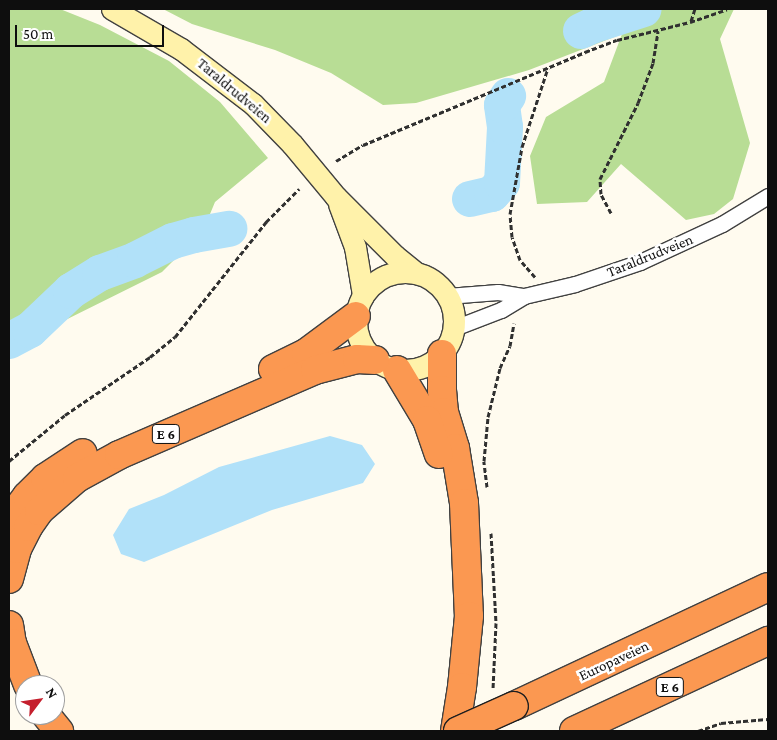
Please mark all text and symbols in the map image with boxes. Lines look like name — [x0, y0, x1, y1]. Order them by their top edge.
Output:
scale bar — [18, 15, 166, 47]
text: 50 m — [23, 26, 53, 42]
street label: Taraldrudveien — [193, 55, 275, 127]
street label: Taraldrudveien — [604, 231, 696, 281]
road number: E 6 — [151, 422, 181, 446]
street label: Europaveien — [576, 637, 652, 685]
north arrow — [15, 675, 65, 725]
road number: E 6 — [655, 676, 685, 699]
text: N — [43, 685, 61, 701]

